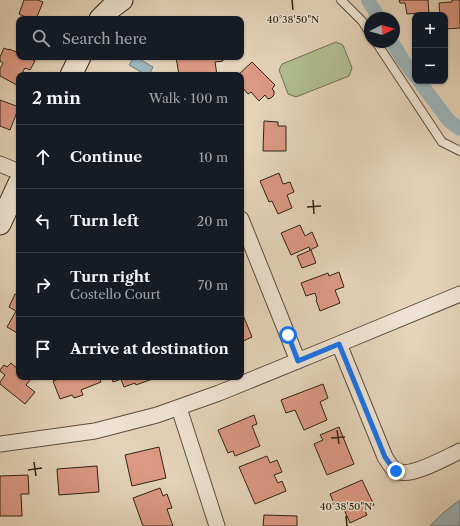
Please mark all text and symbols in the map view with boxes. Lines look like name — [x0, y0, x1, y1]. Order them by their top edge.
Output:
north arrow — [364, 12, 400, 48]
map controls — [412, 12, 448, 84]
button: + — [412, 12, 448, 48]
text: 40°38'50"N — [267, 13, 319, 26]
search box — [16, 16, 244, 60]
icon: search — [30, 27, 52, 49]
text: Search here — [62, 29, 147, 48]
button: − — [412, 48, 448, 84]
text: 2 min — [32, 88, 81, 108]
text: Walk · 100 m — [149, 90, 228, 106]
icon: ahead — [32, 146, 54, 168]
text: Continue — [70, 147, 142, 166]
text: 10 m — [199, 149, 228, 165]
icon: left — [32, 210, 54, 232]
text: Turn left — [70, 211, 139, 230]
text: 20 m — [197, 213, 228, 229]
text: Turn right — [70, 267, 150, 286]
icon: right — [32, 274, 54, 296]
text: 70 m — [198, 277, 228, 293]
text: Costello Court — [70, 286, 161, 302]
route start — [279, 326, 297, 344]
icon: arrive — [32, 338, 54, 360]
text: Arrive at destination — [70, 339, 229, 358]
route end — [387, 462, 405, 480]
text: 40°38'50"N — [320, 500, 372, 513]

